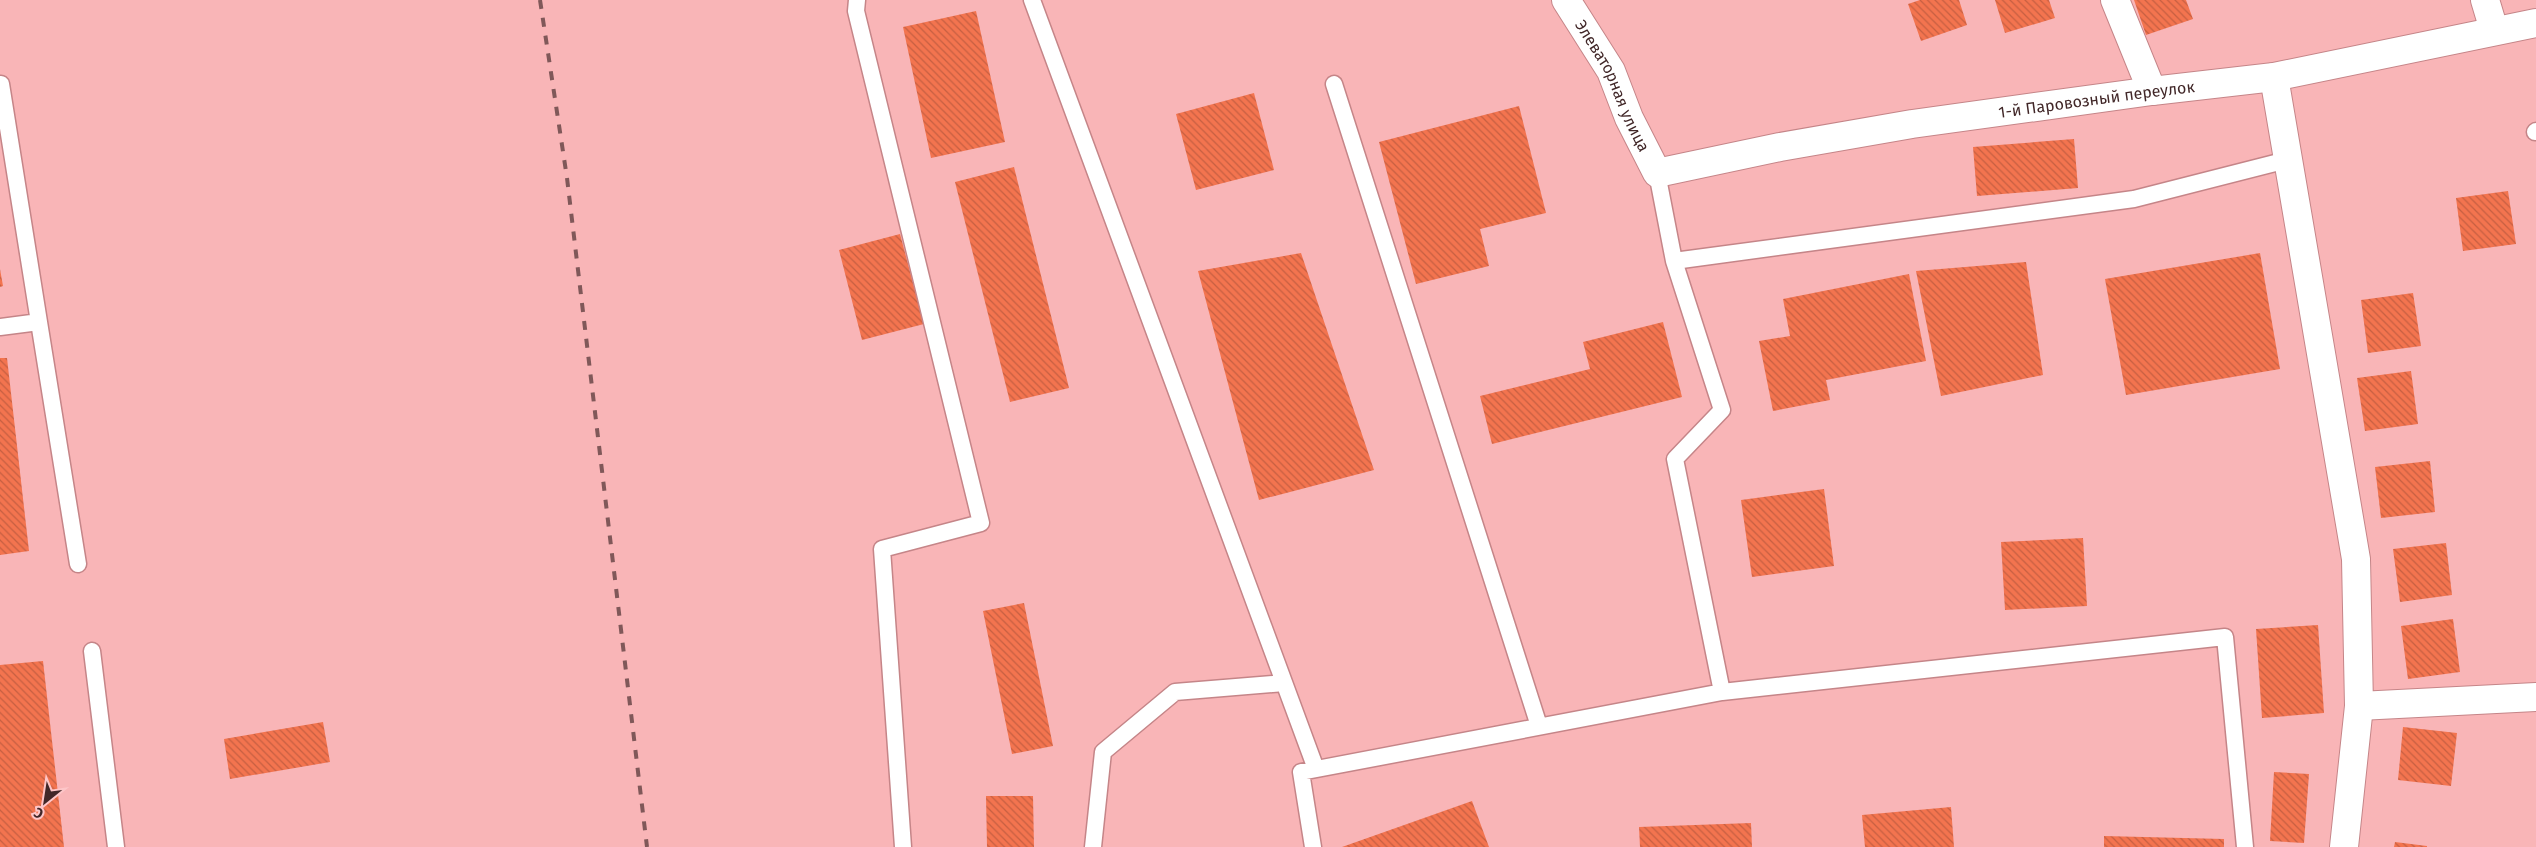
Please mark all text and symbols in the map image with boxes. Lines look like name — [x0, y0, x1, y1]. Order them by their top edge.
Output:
street label: Элеваторная улица — [1572, 16, 1654, 155]
street label: 1-й Паровозный переулок — [1997, 77, 2196, 122]
north arrow — [20, 777, 70, 827]
text: С — [31, 803, 46, 822]

